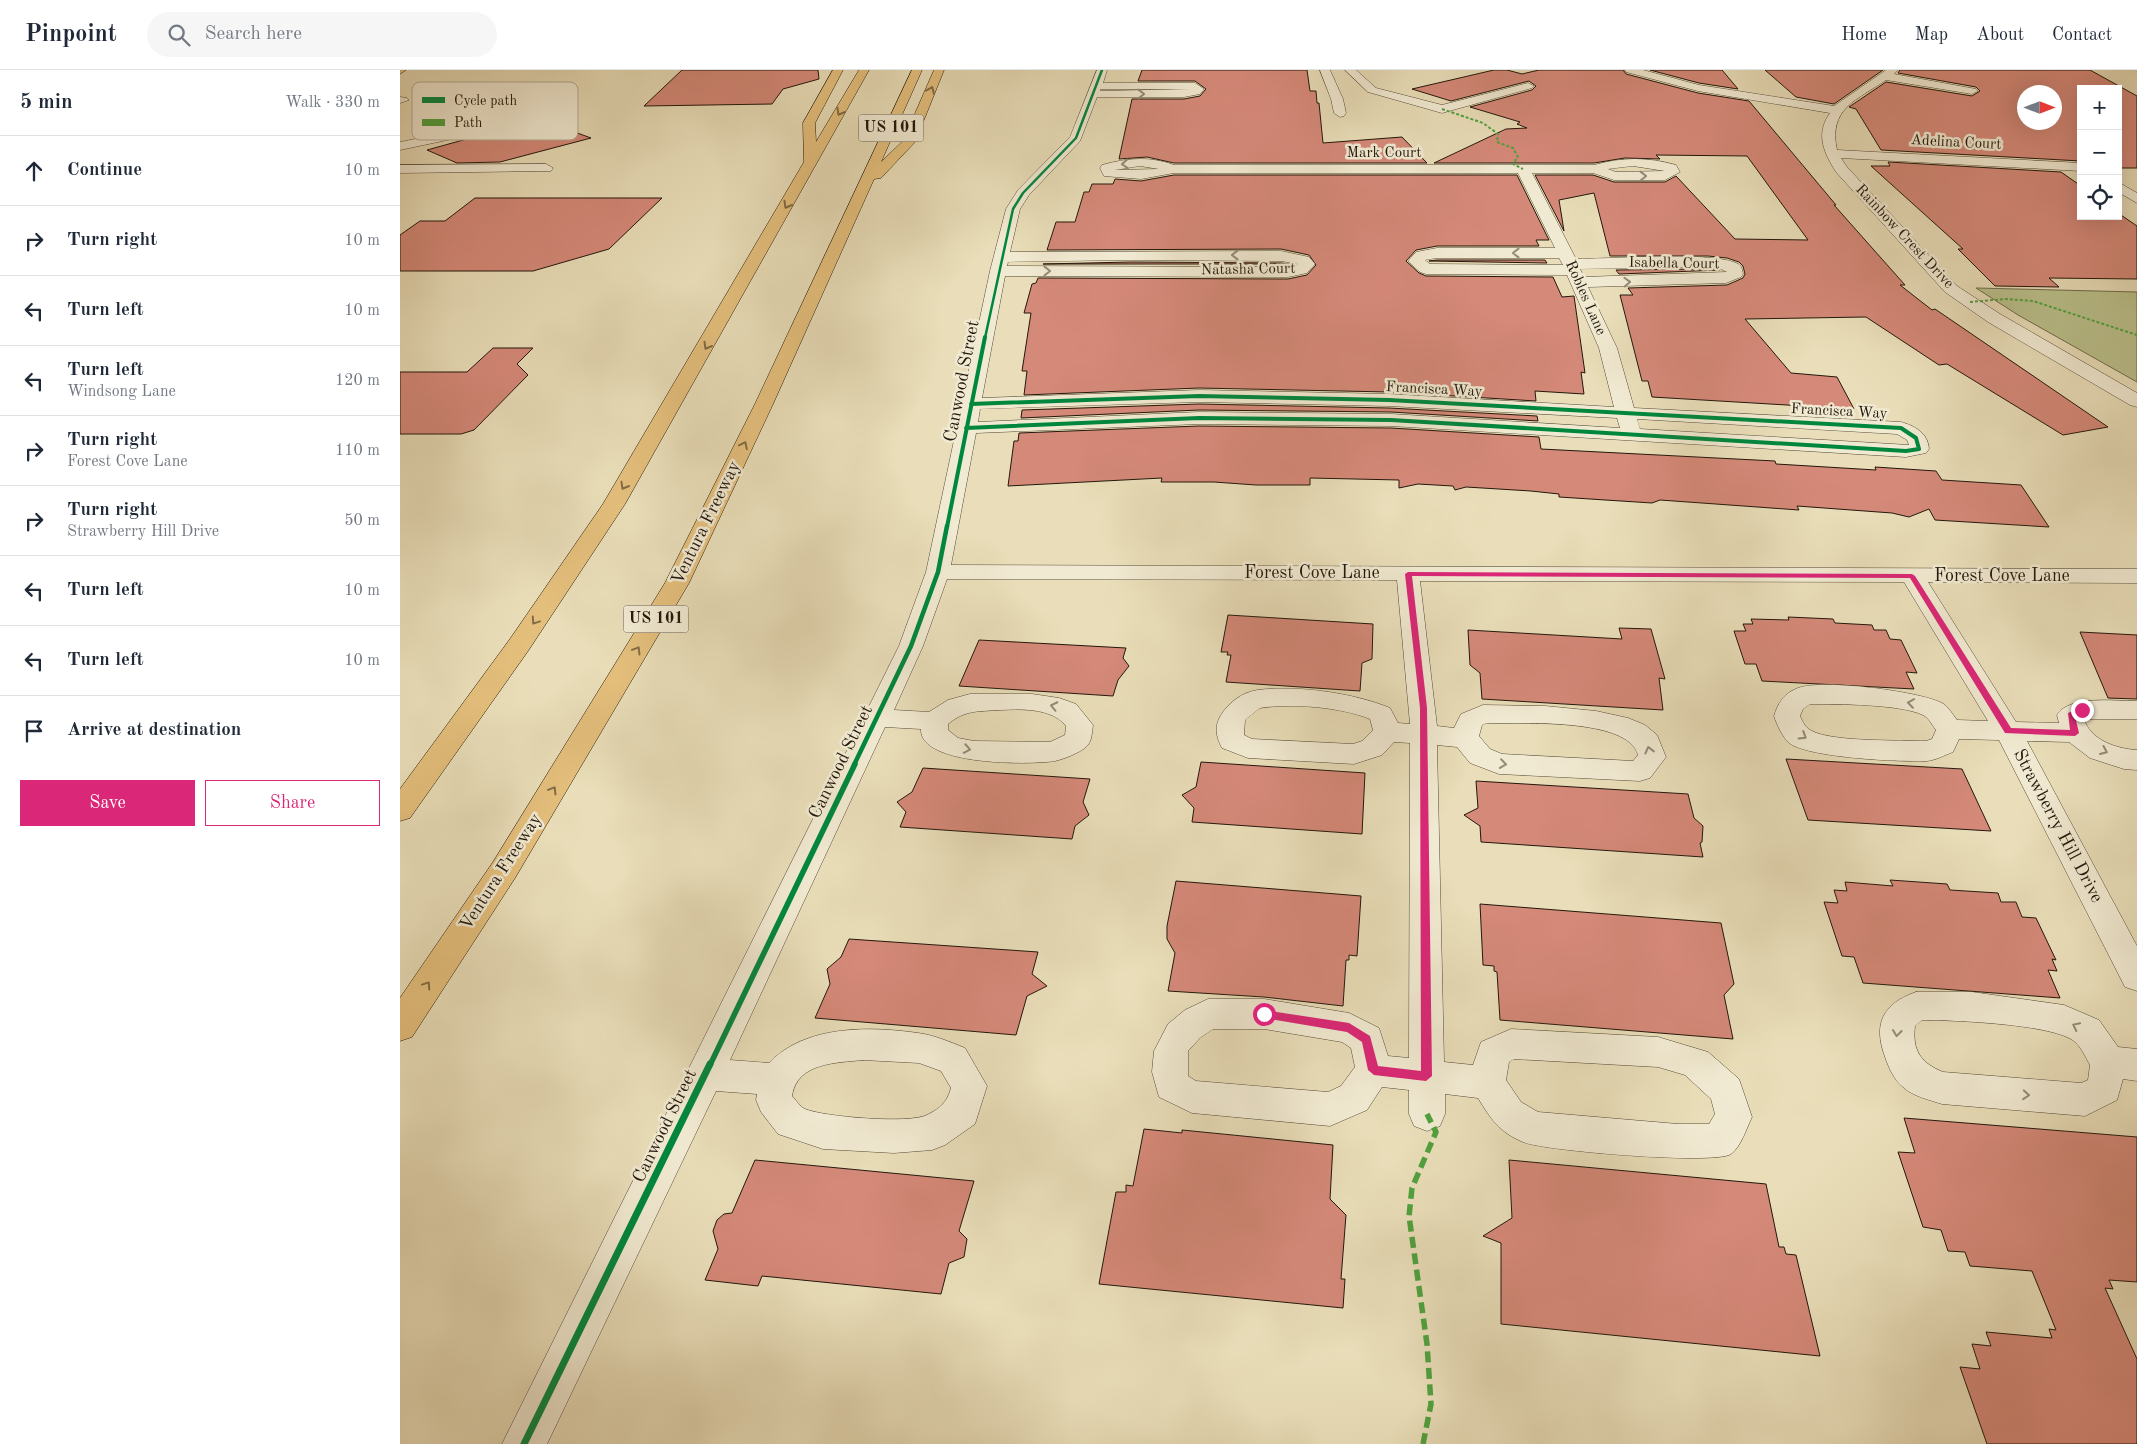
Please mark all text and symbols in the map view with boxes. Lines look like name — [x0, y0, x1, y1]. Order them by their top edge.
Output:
search box — [147, 12, 497, 57]
icon: search — [165, 21, 193, 49]
text: Pinpoint — [25, 23, 117, 47]
text: Search here — [205, 25, 302, 44]
text: Home — [1841, 26, 1887, 44]
text: Map — [1915, 26, 1948, 44]
text: About — [1976, 26, 2024, 44]
text: Contact — [2052, 26, 2112, 44]
legend — [412, 82, 578, 140]
north arrow — [2017, 85, 2062, 130]
map controls — [2077, 85, 2122, 220]
button: + — [2077, 85, 2122, 130]
one-way arrow — [925, 87, 935, 95]
one-way arrow — [1138, 89, 1145, 99]
text: 5 min — [20, 92, 73, 113]
text: Cycle path — [454, 94, 517, 108]
text: Walk · 330 m — [285, 95, 380, 111]
one-way arrow — [836, 107, 846, 116]
road number: US 101 — [858, 114, 924, 142]
text: Path — [454, 116, 483, 130]
button: − — [2077, 130, 2122, 175]
street label: Adelina Court — [1910, 133, 2002, 153]
street label: Mark Court — [1346, 146, 1422, 161]
icon: ahead — [20, 157, 48, 185]
one-way arrow — [1121, 158, 1129, 169]
text: Continue — [67, 161, 142, 180]
text: 10 m — [344, 163, 380, 179]
one-way arrow — [1639, 171, 1647, 181]
button: locate — [2077, 175, 2122, 220]
street label: Rainbow Crest Drive — [1852, 182, 1956, 292]
one-way arrow — [784, 199, 794, 208]
icon: right — [20, 227, 48, 255]
text: Turn right — [67, 231, 157, 250]
text: 10 m — [344, 233, 380, 249]
one-way arrow — [1512, 248, 1520, 258]
one-way arrow — [1231, 250, 1239, 260]
street label: Isabella Court — [1628, 256, 1720, 272]
street label: Robles Lane — [1562, 258, 1608, 338]
street label: Natasha Court — [1200, 262, 1296, 278]
one-way arrow — [1043, 266, 1051, 276]
one-way arrow — [1623, 276, 1631, 287]
icon: left — [20, 297, 48, 325]
text: Turn left — [67, 301, 144, 320]
text: 10 m — [344, 303, 380, 319]
street label: Canwood Street — [941, 319, 983, 443]
one-way arrow — [703, 340, 713, 349]
text: Turn left — [67, 361, 144, 380]
icon: left — [20, 367, 48, 395]
text: 120 m — [335, 373, 380, 389]
street label: Francisca Way — [1385, 380, 1483, 400]
text: Windsong Lane — [67, 384, 176, 400]
street label: Francisca Way — [1790, 402, 1888, 422]
text: Turn right — [67, 431, 157, 450]
icon: right — [20, 437, 48, 465]
one-way arrow — [738, 441, 749, 450]
text: 110 m — [335, 443, 380, 459]
text: Forest Cove Lane — [67, 454, 188, 470]
street label: Ventura Freeway — [668, 458, 744, 588]
one-way arrow — [621, 480, 631, 489]
text: Turn right — [67, 501, 157, 520]
icon: right — [20, 507, 48, 535]
text: 50 m — [344, 513, 380, 529]
text: Strawberry Hill Drive — [67, 524, 219, 540]
street label: Forest Cove Lane — [1244, 564, 1380, 582]
street label: Forest Cove Lane — [1934, 567, 2070, 585]
icon: left — [20, 577, 48, 605]
text: Turn left — [67, 581, 144, 600]
text: 10 m — [344, 583, 380, 599]
road number: US 101 — [624, 606, 688, 632]
one-way arrow — [532, 616, 541, 625]
icon: left — [20, 647, 48, 675]
one-way arrow — [630, 647, 640, 656]
text: Turn left — [67, 651, 144, 670]
text: 10 m — [344, 653, 380, 669]
one-way arrow — [1906, 698, 1914, 709]
route end — [2071, 699, 2094, 722]
street label: Canwood Street — [806, 702, 876, 822]
one-way arrow — [1049, 702, 1058, 712]
icon: arrive — [20, 717, 48, 745]
text: Arrive at destination — [67, 721, 241, 740]
one-way arrow — [1797, 730, 1806, 740]
one-way arrow — [962, 743, 971, 754]
one-way arrow — [1644, 745, 1655, 754]
one-way arrow — [2099, 745, 2108, 756]
street label: Strawberry Hill Drive — [2010, 746, 2106, 906]
one-way arrow — [1500, 758, 1508, 769]
button: Save — [20, 780, 195, 826]
button: Share — [205, 780, 380, 826]
one-way arrow — [546, 786, 556, 795]
street label: Ventura Freeway — [457, 810, 546, 934]
one-way arrow — [421, 982, 430, 991]
route start — [1253, 1003, 1276, 1026]
one-way arrow — [2073, 1022, 2082, 1032]
one-way arrow — [1892, 1029, 1903, 1037]
street label: Canwood Street — [630, 1066, 700, 1186]
one-way arrow — [2022, 1089, 2030, 1100]

